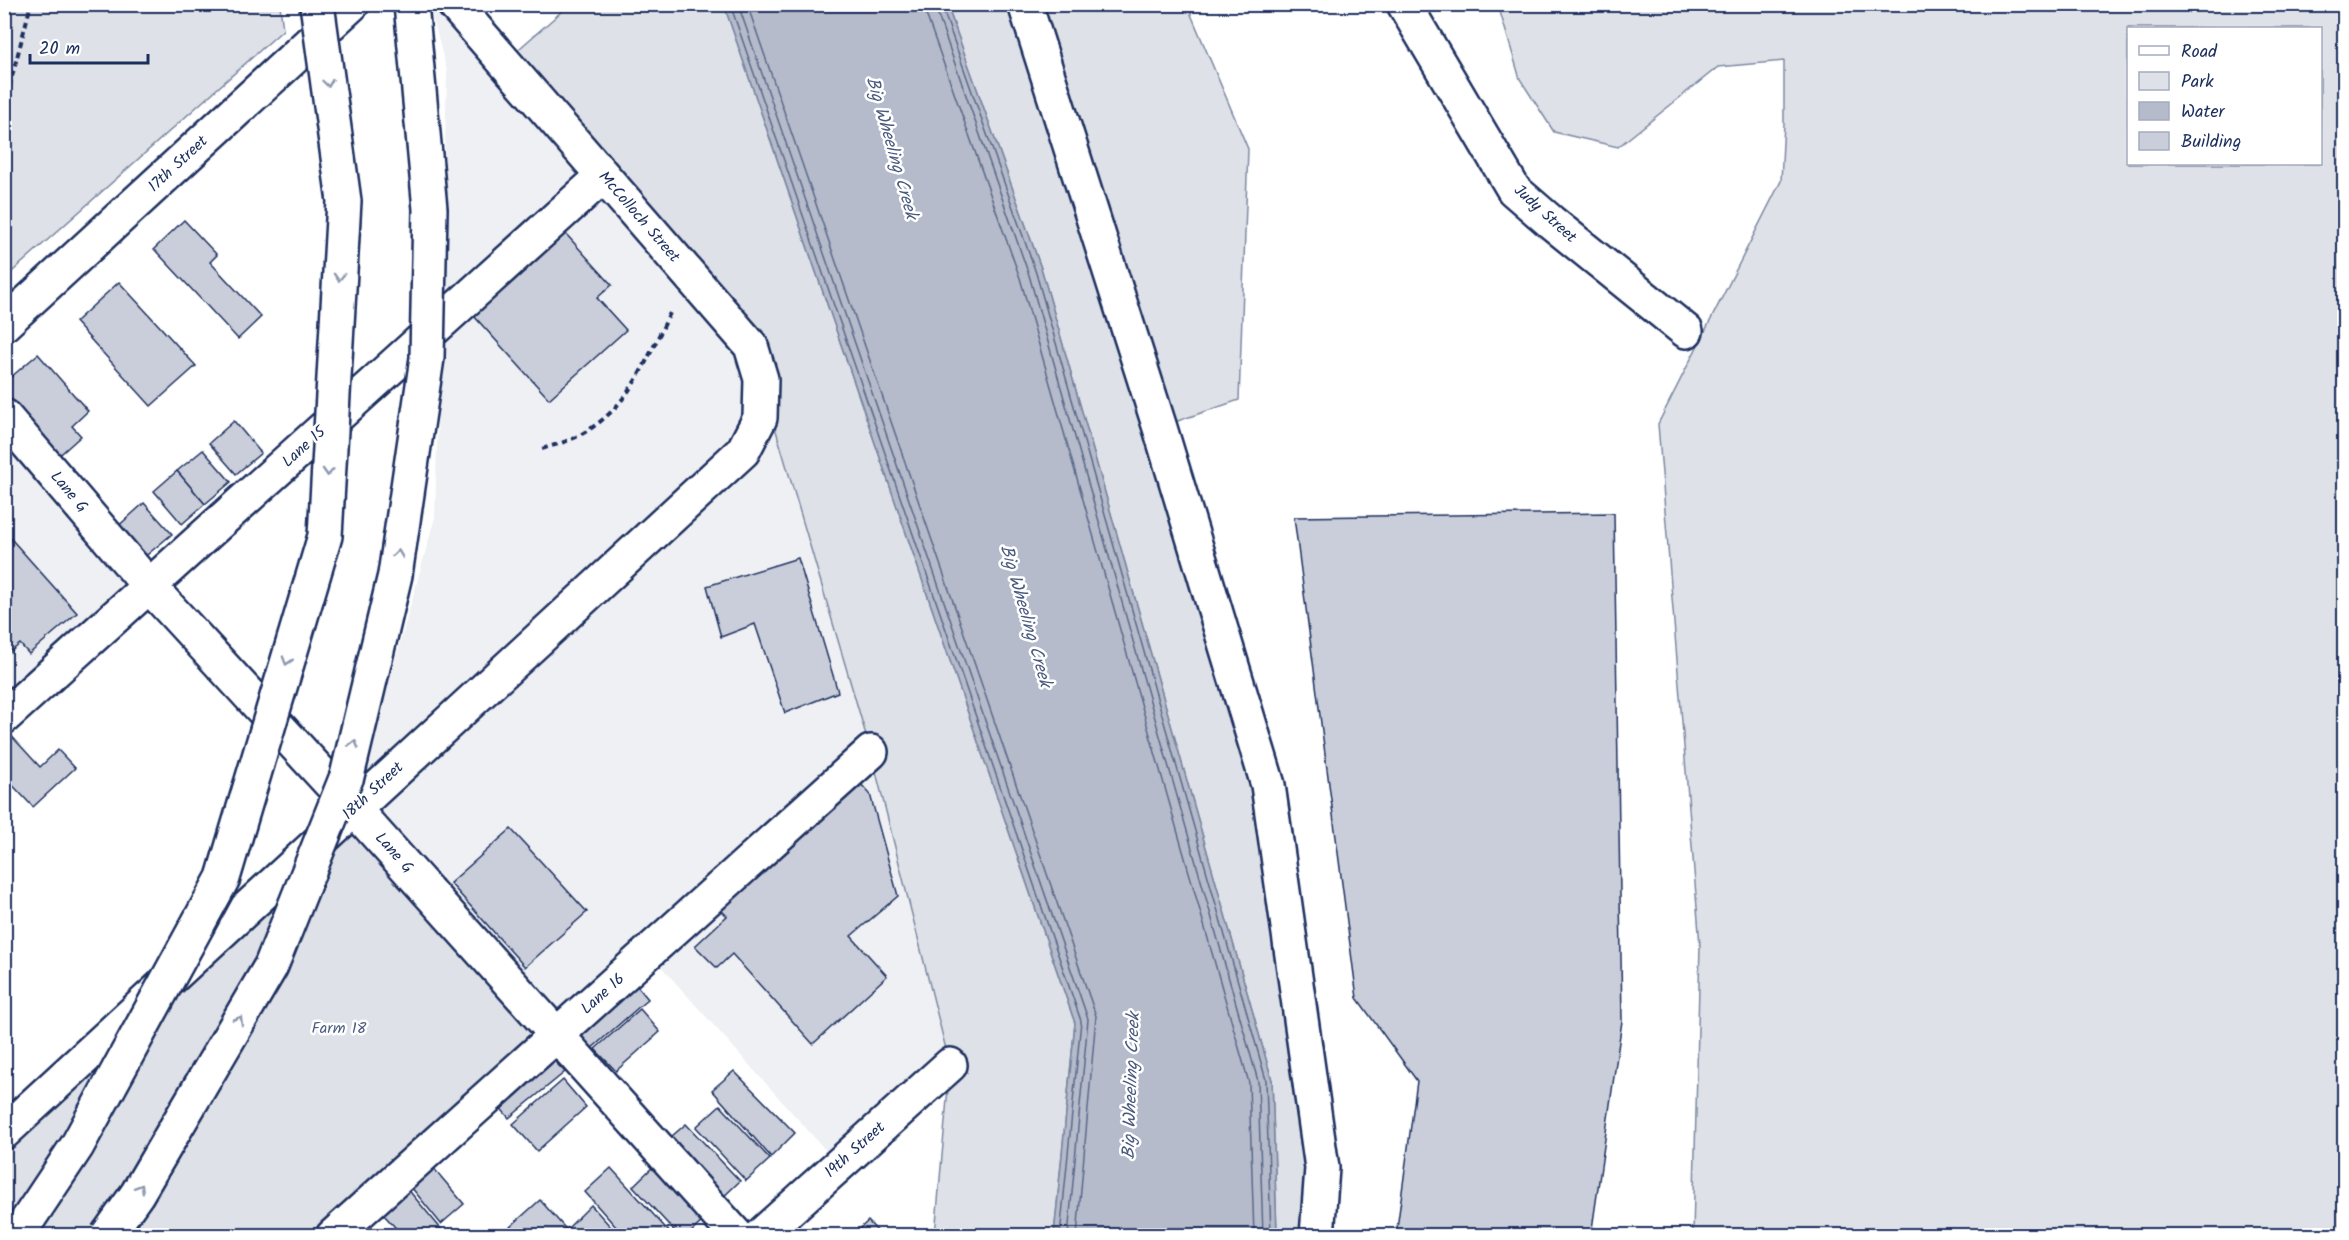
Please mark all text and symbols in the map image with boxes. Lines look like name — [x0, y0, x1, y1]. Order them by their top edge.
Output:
scale bar — [30, 27, 148, 65]
legend — [2127, 27, 2322, 165]
text: 20 m — [39, 35, 80, 64]
text: Road — [2181, 38, 2218, 67]
text: Park — [2181, 68, 2214, 97]
water label: Big Wheeling Creek — [857, 73, 926, 225]
one-way arrow — [321, 79, 333, 88]
text: Water — [2181, 98, 2226, 127]
text: Building — [2181, 128, 2241, 157]
street label: 17th Street — [142, 129, 214, 198]
street label: McColloch Street — [592, 166, 686, 269]
street label: Judy Street — [1508, 179, 1583, 250]
one-way arrow — [333, 273, 346, 282]
street label: Lane 15 — [276, 419, 333, 474]
street label: Lane G — [44, 466, 94, 518]
one-way arrow — [322, 467, 335, 476]
water label: Big Wheeling Creek — [991, 541, 1060, 693]
one-way arrow — [392, 549, 404, 559]
one-way arrow — [282, 655, 294, 666]
one-way arrow — [347, 739, 360, 749]
street label: 18th Street — [337, 755, 410, 826]
street label: Lane G — [369, 827, 419, 879]
street label: Lane 16 — [575, 967, 631, 1021]
water label: Big Wheeling Creek — [1115, 1010, 1149, 1160]
one-way arrow — [232, 1016, 244, 1026]
park label: Farm 18 — [312, 1016, 367, 1041]
street label: 19th Street — [819, 1115, 892, 1184]
one-way arrow — [133, 1184, 145, 1194]

